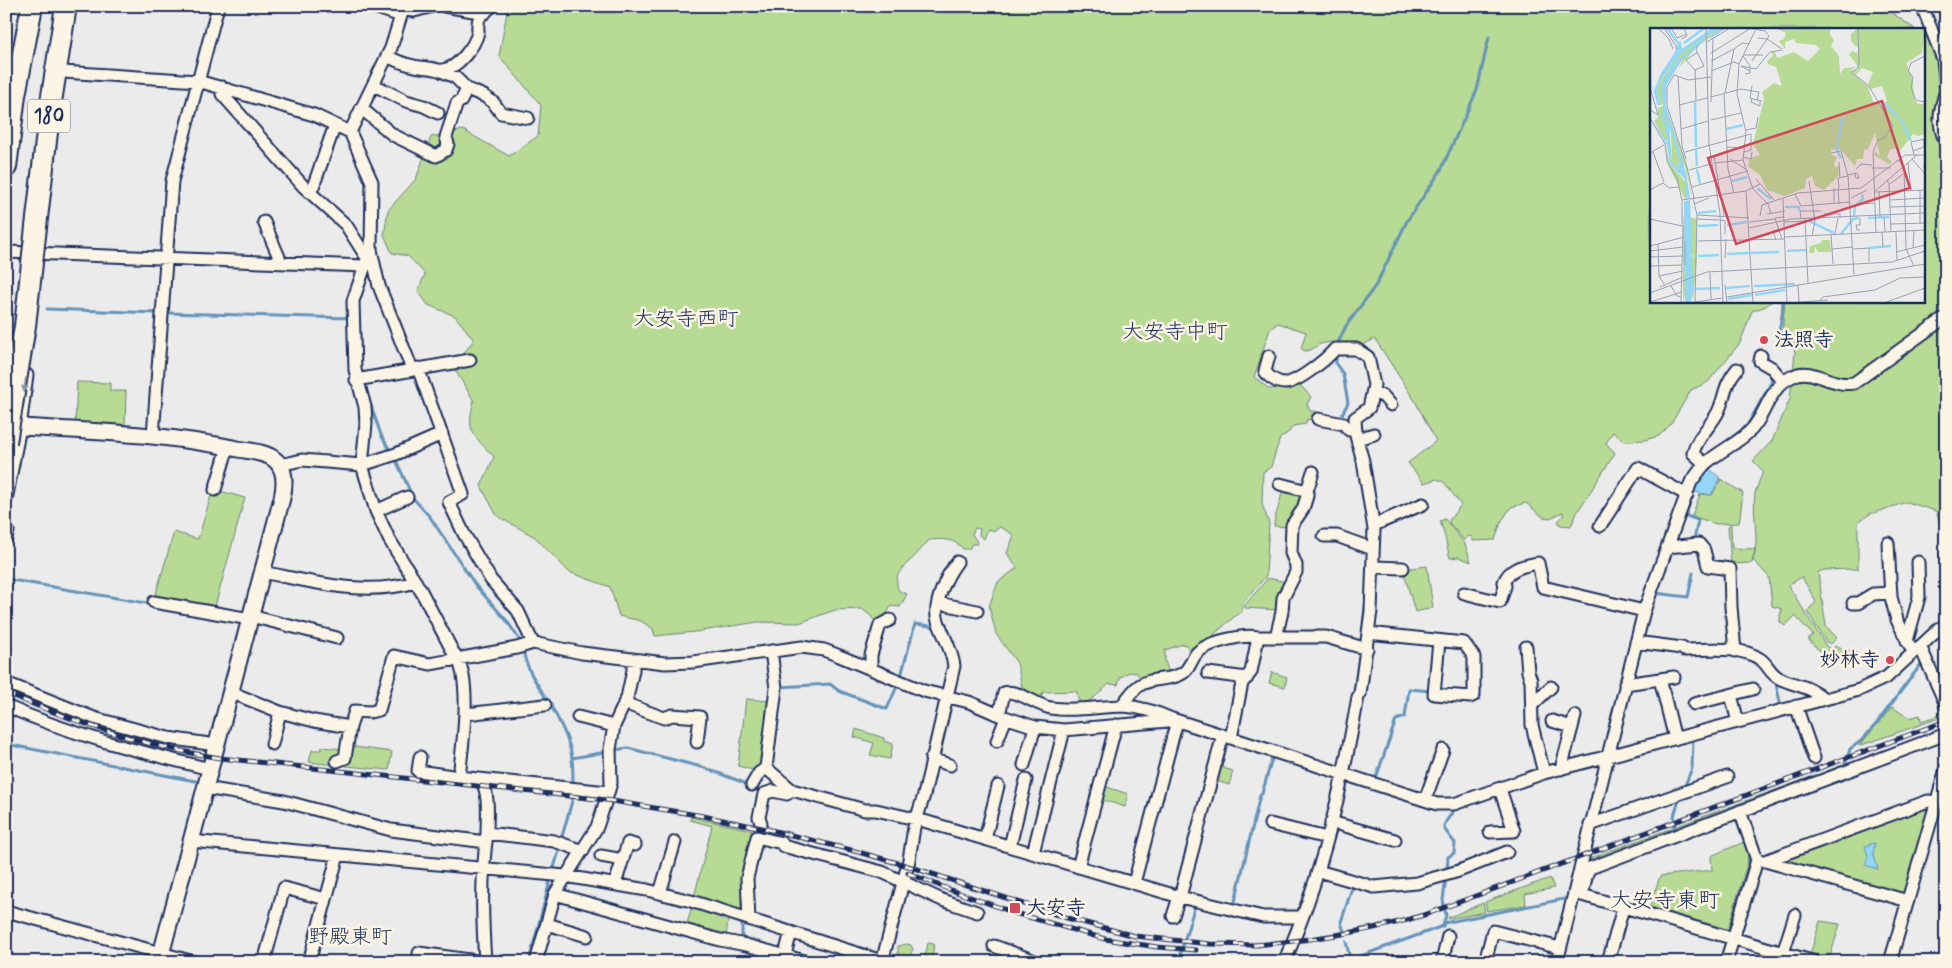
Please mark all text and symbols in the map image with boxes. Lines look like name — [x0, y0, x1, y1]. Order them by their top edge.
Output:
inset map — [1650, 28, 1924, 302]
road number: 180 — [28, 100, 70, 132]
district label: 大安寺西町 — [634, 305, 739, 333]
district label: 大安寺中町 — [1123, 318, 1228, 346]
place label: 法照寺 — [1774, 327, 1834, 354]
marker: 法照寺 — [1758, 334, 1770, 346]
one-way arrow — [21, 377, 29, 393]
place label: 妙林寺 — [1820, 647, 1880, 674]
marker: 妙林寺 — [1884, 654, 1896, 666]
district label: 大安寺東町 — [1610, 887, 1720, 915]
place label: 大安寺 — [1026, 895, 1086, 922]
marker: 大安寺 — [1008, 901, 1022, 915]
district label: 野殿東町 — [308, 923, 392, 951]

